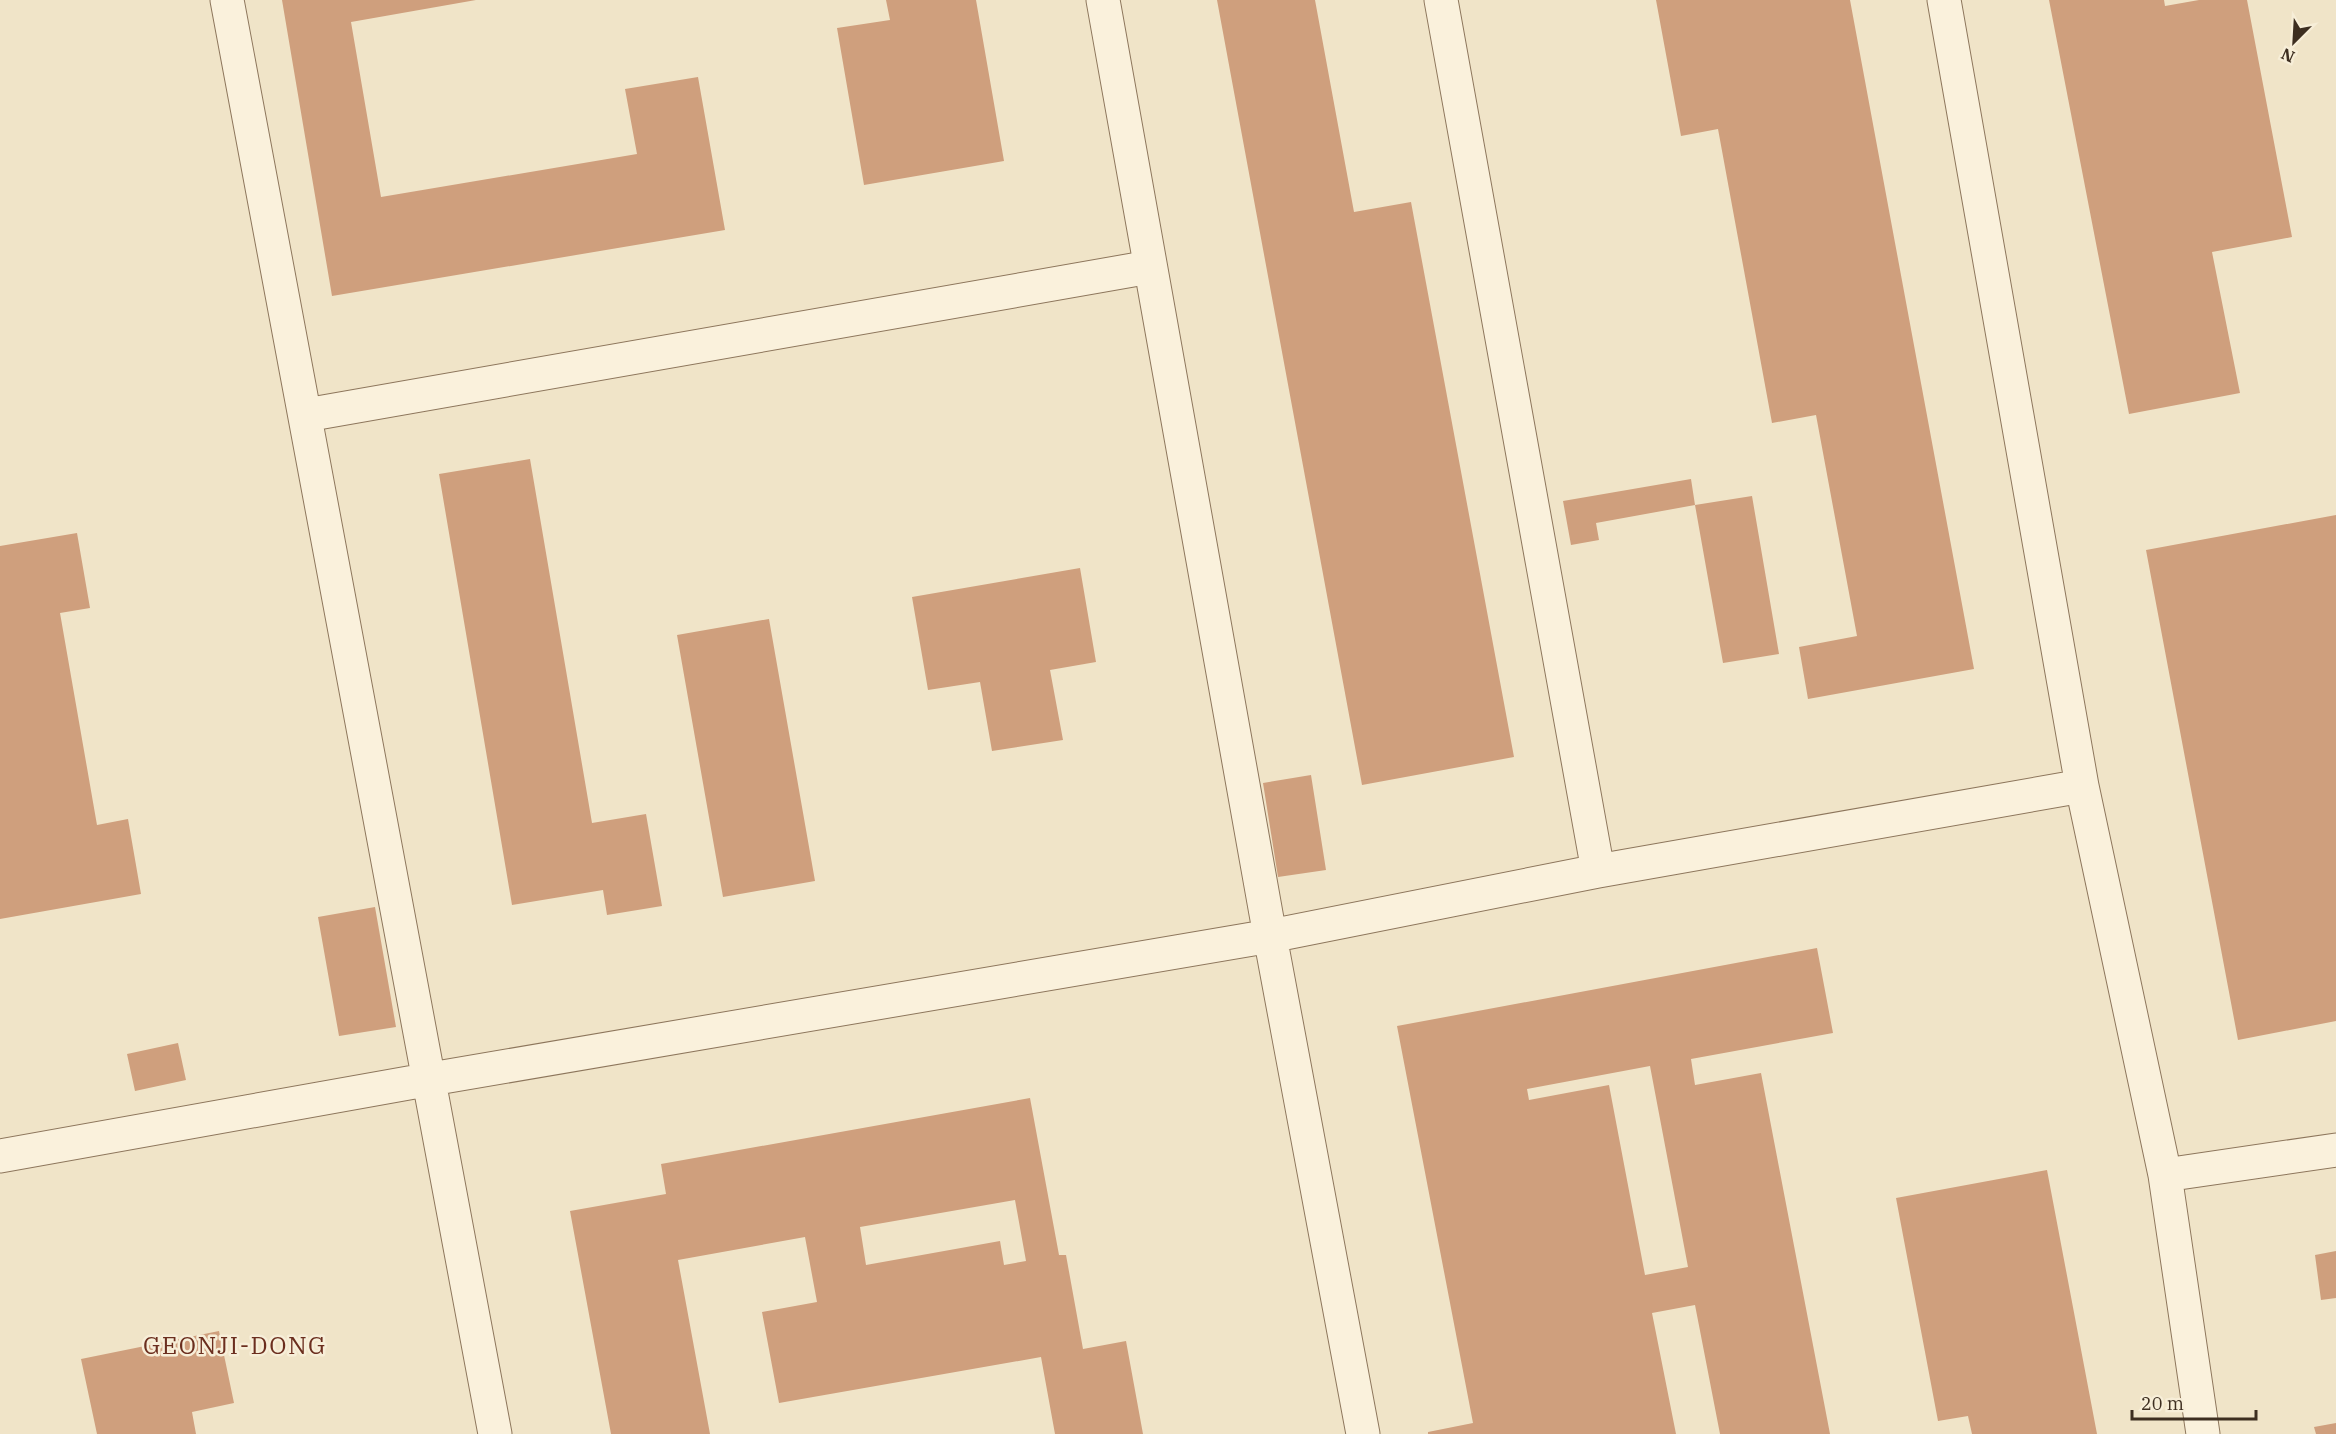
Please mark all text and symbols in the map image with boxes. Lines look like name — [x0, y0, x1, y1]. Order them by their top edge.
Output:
north arrow — [2264, 12, 2324, 72]
text: N — [2278, 44, 2298, 67]
district label: GEONJI-DONG — [143, 1329, 327, 1361]
scale bar — [2132, 1383, 2256, 1421]
text: 20 m — [2141, 1392, 2184, 1415]

